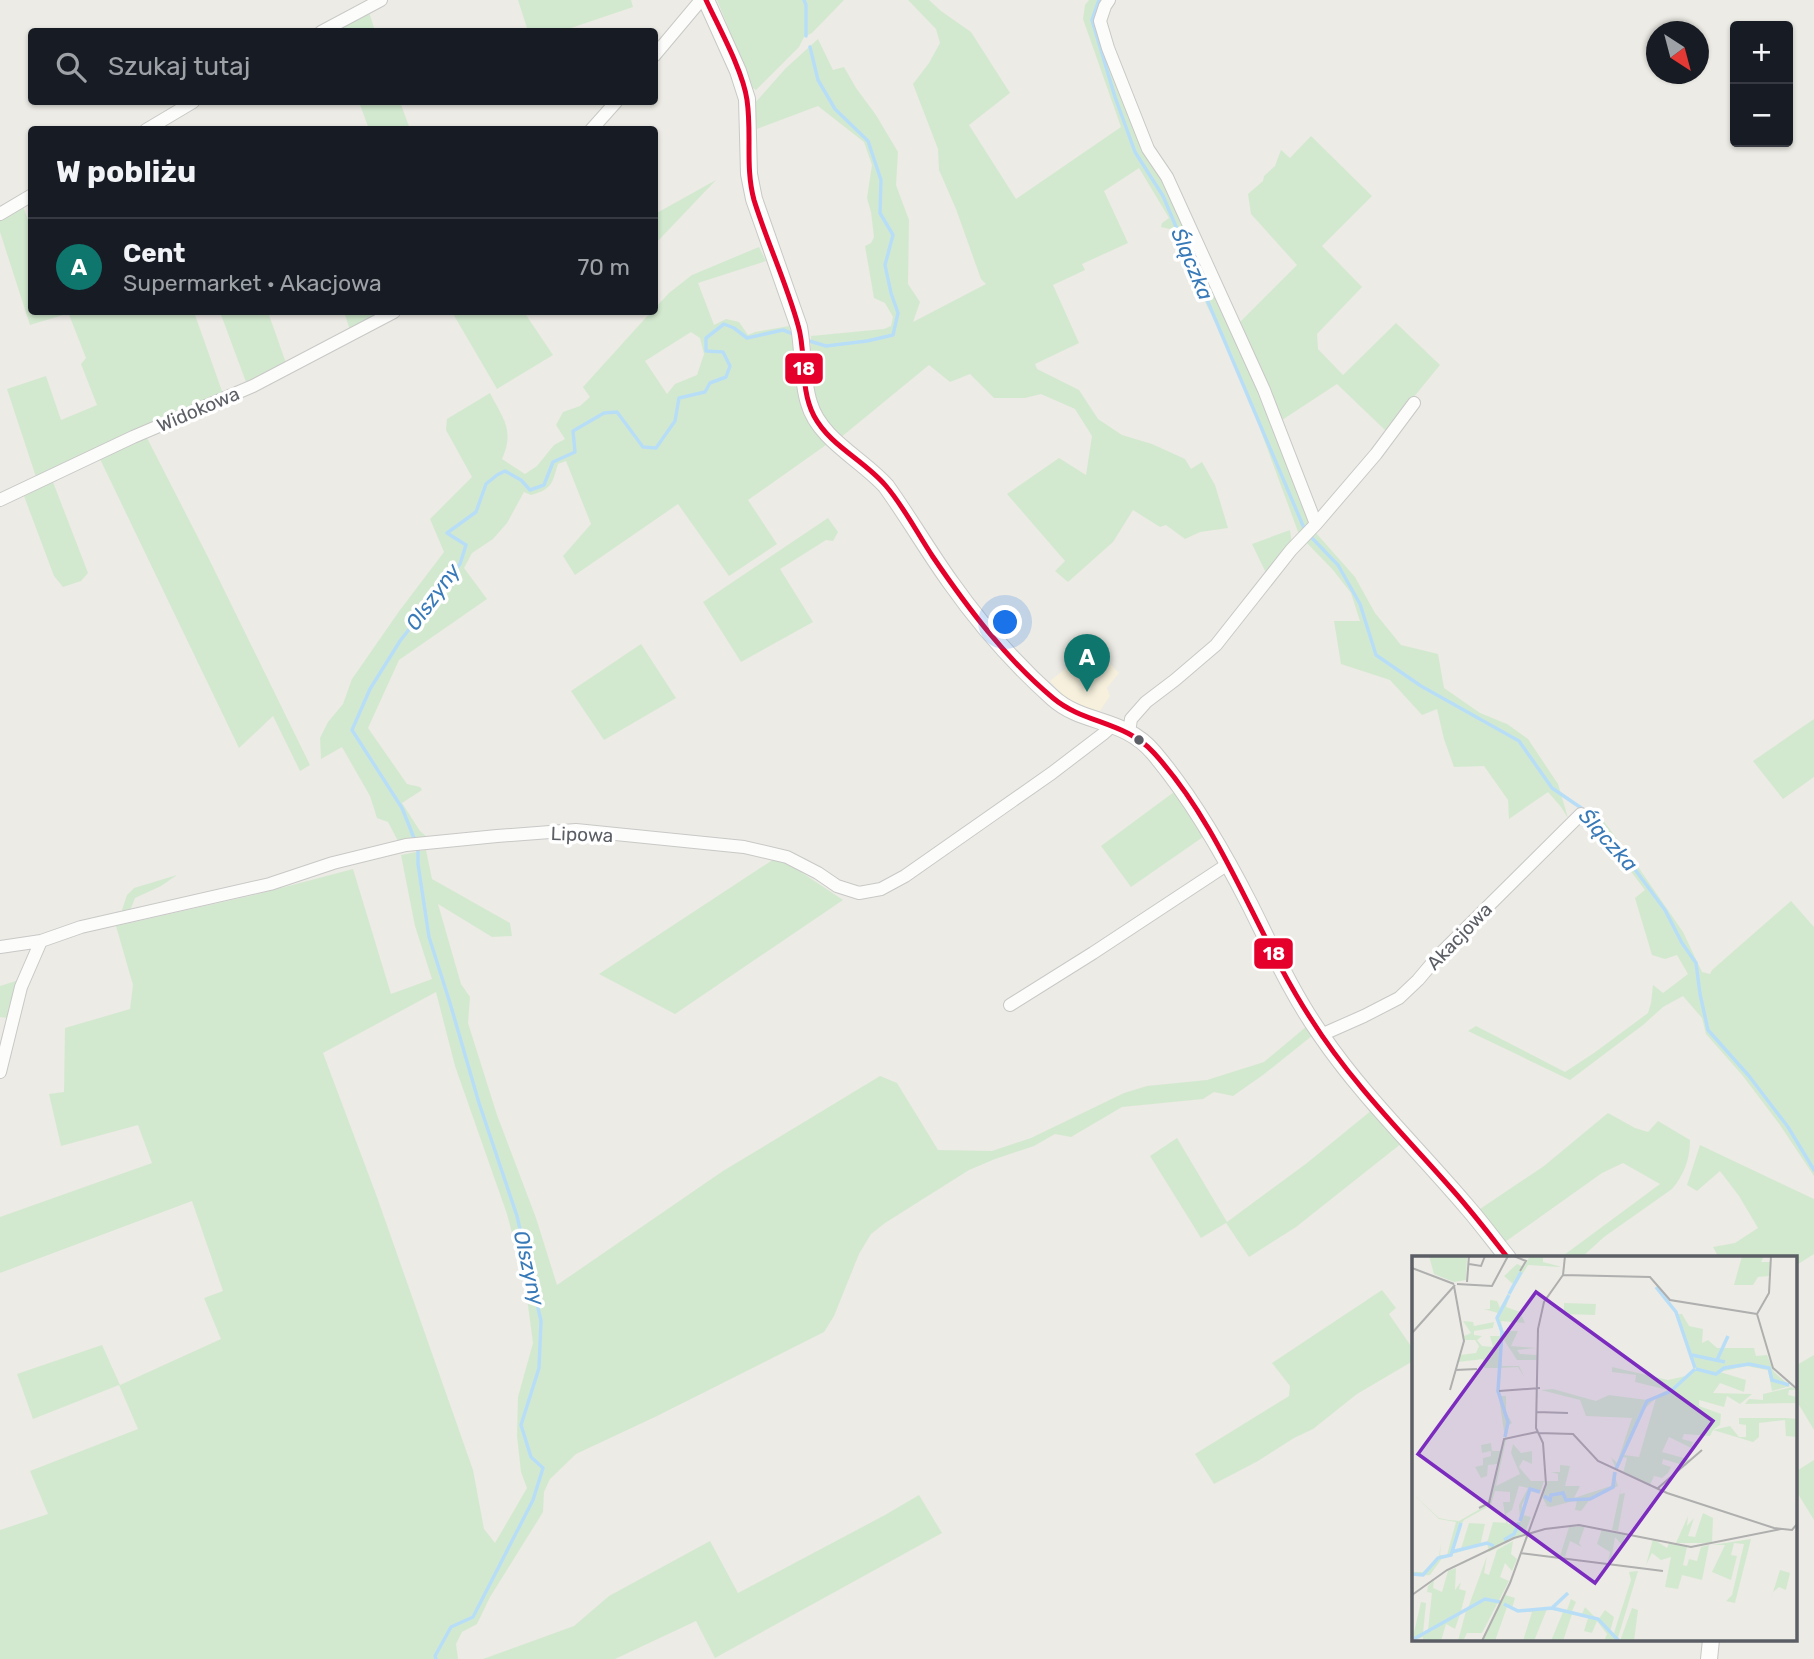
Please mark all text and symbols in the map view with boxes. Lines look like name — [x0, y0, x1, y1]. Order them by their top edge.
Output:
north arrow — [1646, 21, 1709, 84]
map controls — [1730, 21, 1793, 147]
button: + — [1730, 21, 1793, 84]
search box — [28, 28, 658, 105]
icon: search — [52, 48, 90, 86]
text: Szukaj tutaj — [108, 51, 250, 82]
button: − — [1730, 84, 1793, 147]
text: W pobliżu — [56, 154, 196, 190]
water label: Ślączka — [1166, 224, 1219, 304]
text: Cent — [123, 238, 185, 269]
text: A — [71, 253, 87, 281]
text: 70 m — [578, 253, 630, 281]
text: Supermarket · Akacjowa — [123, 269, 382, 297]
line badge: 18 — [784, 352, 824, 385]
text: 18 — [793, 357, 815, 380]
street label: Widokowa — [153, 382, 243, 437]
water label: Olszyny — [400, 557, 466, 635]
your location — [988, 605, 1022, 639]
pin: A — [1064, 634, 1110, 692]
unlabelled marker — [1132, 733, 1146, 747]
water label: Ślączka — [1574, 803, 1643, 876]
street label: Lipowa — [550, 822, 614, 847]
street label: Akacjowa — [1422, 898, 1497, 975]
line badge: 18 — [1253, 937, 1294, 970]
text: 18 — [1263, 942, 1285, 965]
water label: Olszyny — [509, 1228, 551, 1309]
inset map — [1412, 1256, 1797, 1642]

